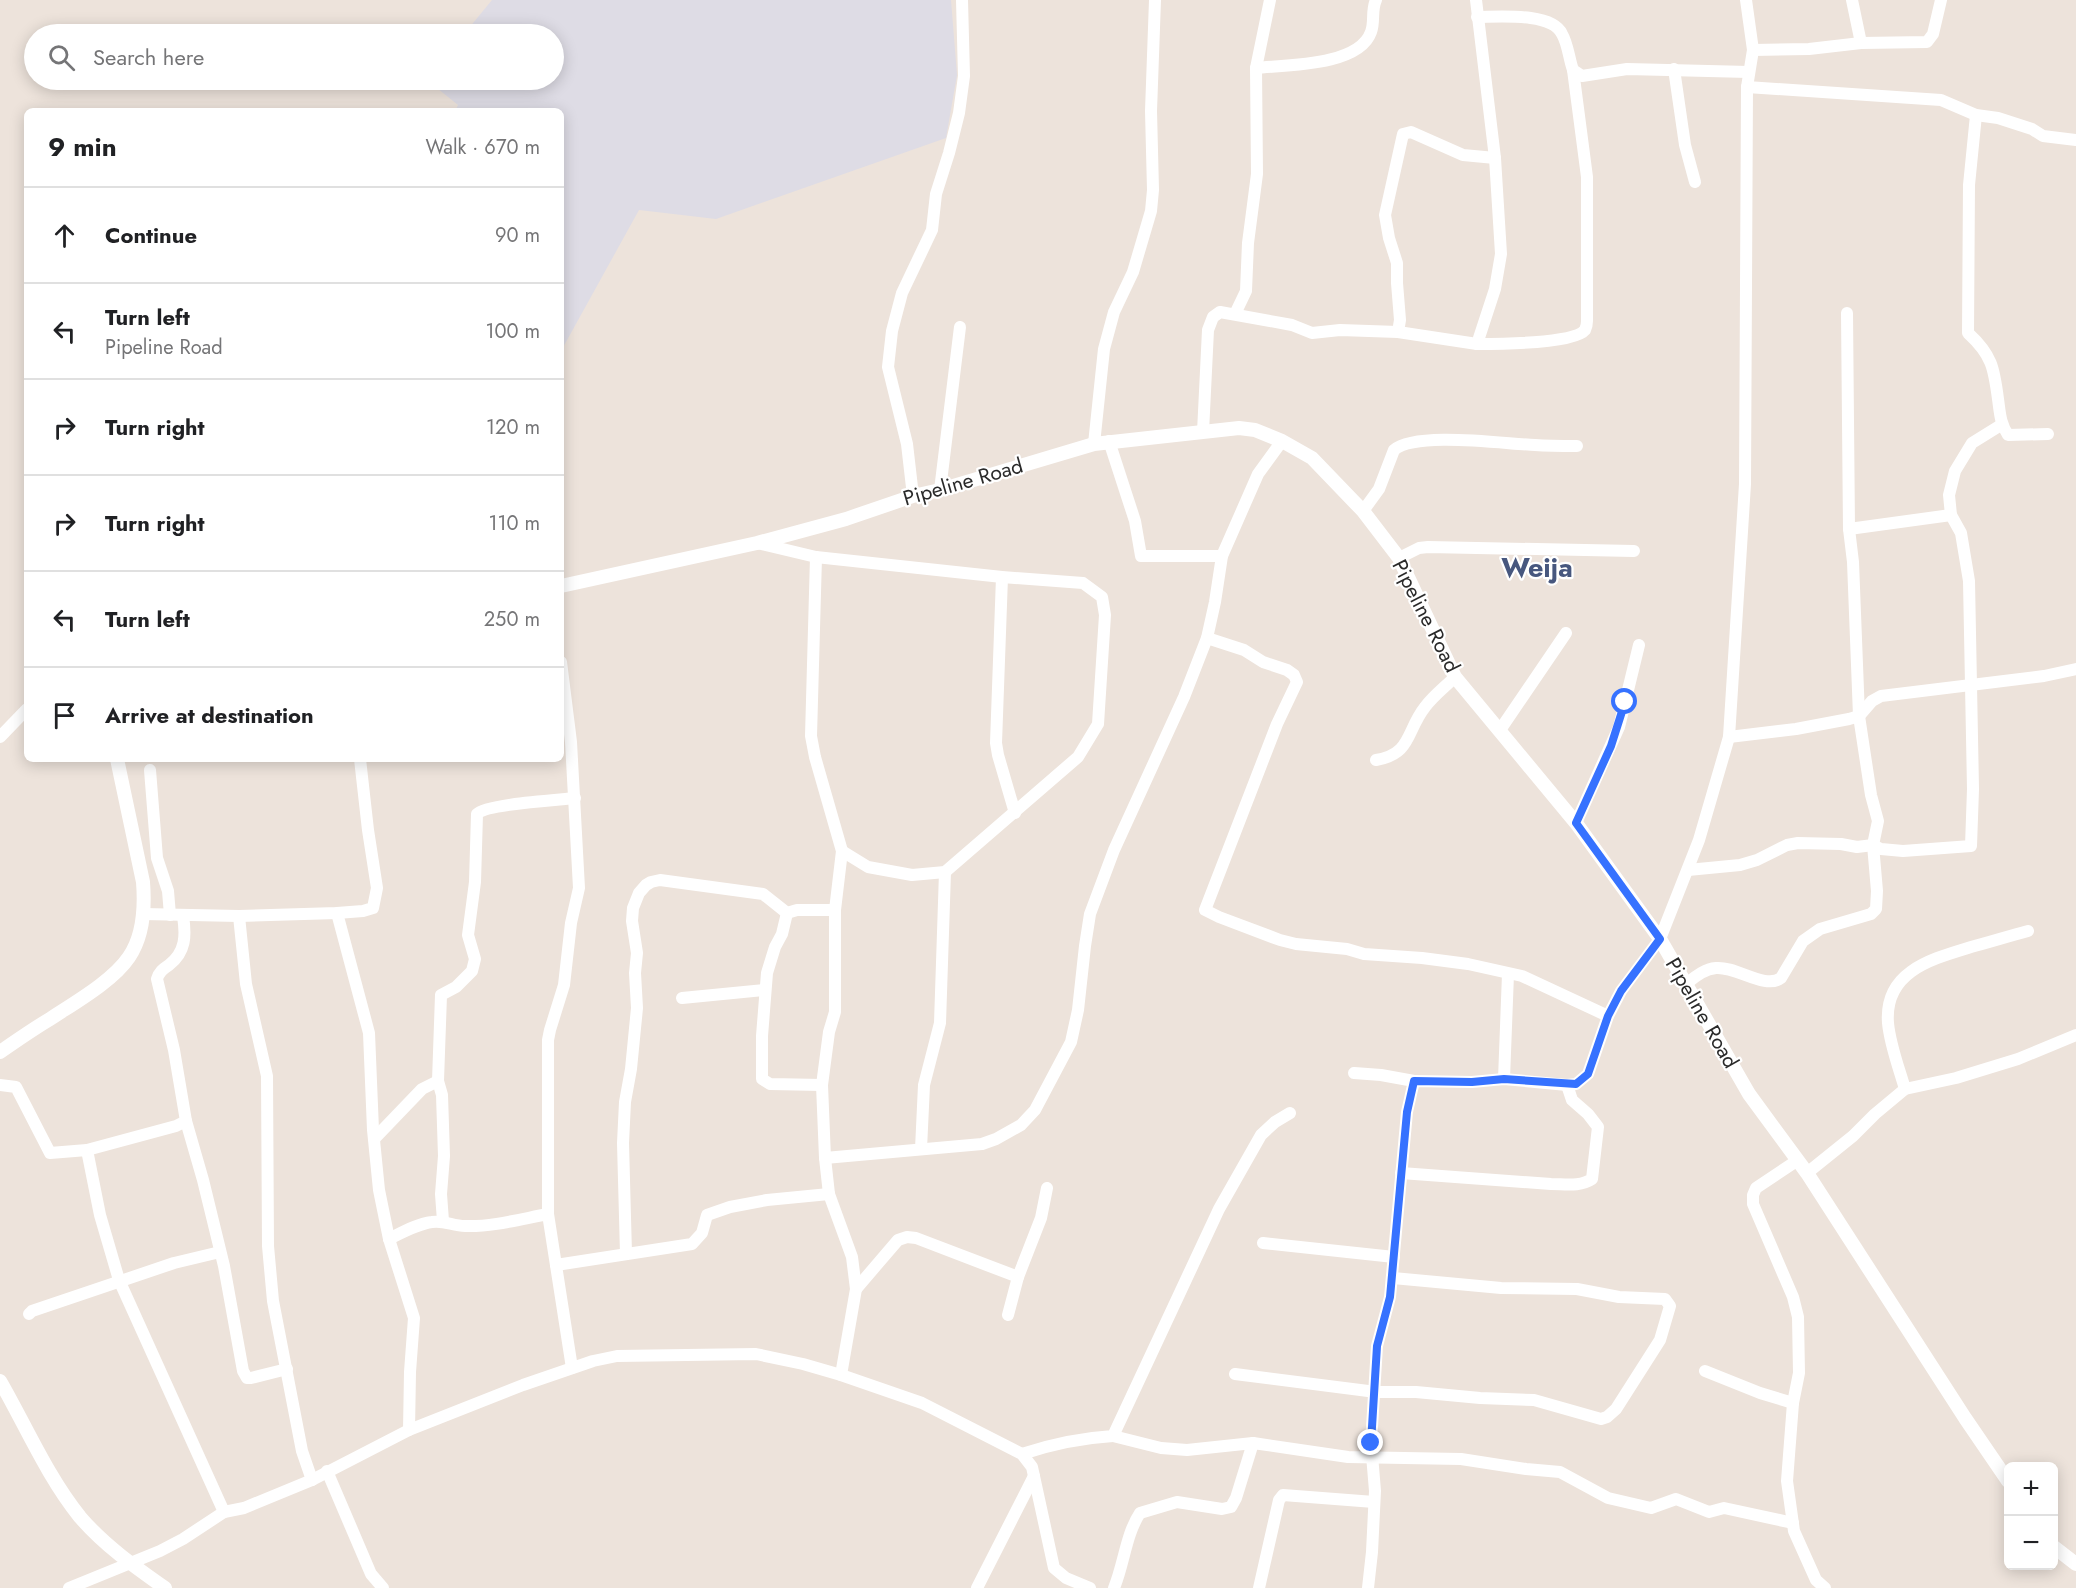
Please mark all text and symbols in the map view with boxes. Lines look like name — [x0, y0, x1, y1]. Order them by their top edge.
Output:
search box — [24, 24, 564, 90]
icon: search — [45, 41, 78, 74]
text: Search here — [93, 41, 204, 73]
text: 9 min — [48, 128, 117, 166]
text: Walk · 670 m — [426, 133, 540, 162]
icon: ahead — [48, 219, 81, 252]
text: Continue — [105, 219, 197, 251]
text: 90 m — [495, 221, 540, 250]
text: Turn left — [105, 301, 190, 333]
icon: left — [48, 315, 81, 348]
text: 100 m — [485, 317, 540, 346]
text: Pipeline Road — [105, 333, 223, 362]
icon: right — [48, 411, 81, 444]
text: Turn right — [105, 411, 205, 443]
text: 120 m — [486, 413, 540, 442]
street label: Pipeline Road — [900, 451, 1026, 513]
icon: right — [48, 507, 81, 540]
text: Turn right — [105, 507, 205, 539]
text: 110 m — [488, 509, 540, 538]
district label: Weija — [1501, 548, 1573, 587]
street label: Pipeline Road — [1385, 554, 1467, 678]
icon: left — [48, 603, 81, 636]
text: Turn left — [105, 603, 190, 635]
text: 250 m — [484, 605, 540, 634]
route start — [1611, 688, 1637, 714]
icon: arrive — [48, 699, 81, 732]
text: Arrive at destination — [105, 699, 314, 731]
street label: Pipeline Road — [1658, 952, 1746, 1074]
route end — [1357, 1429, 1383, 1455]
map controls — [2004, 1462, 2058, 1570]
button: + — [2004, 1462, 2058, 1516]
button: − — [2004, 1516, 2058, 1570]

